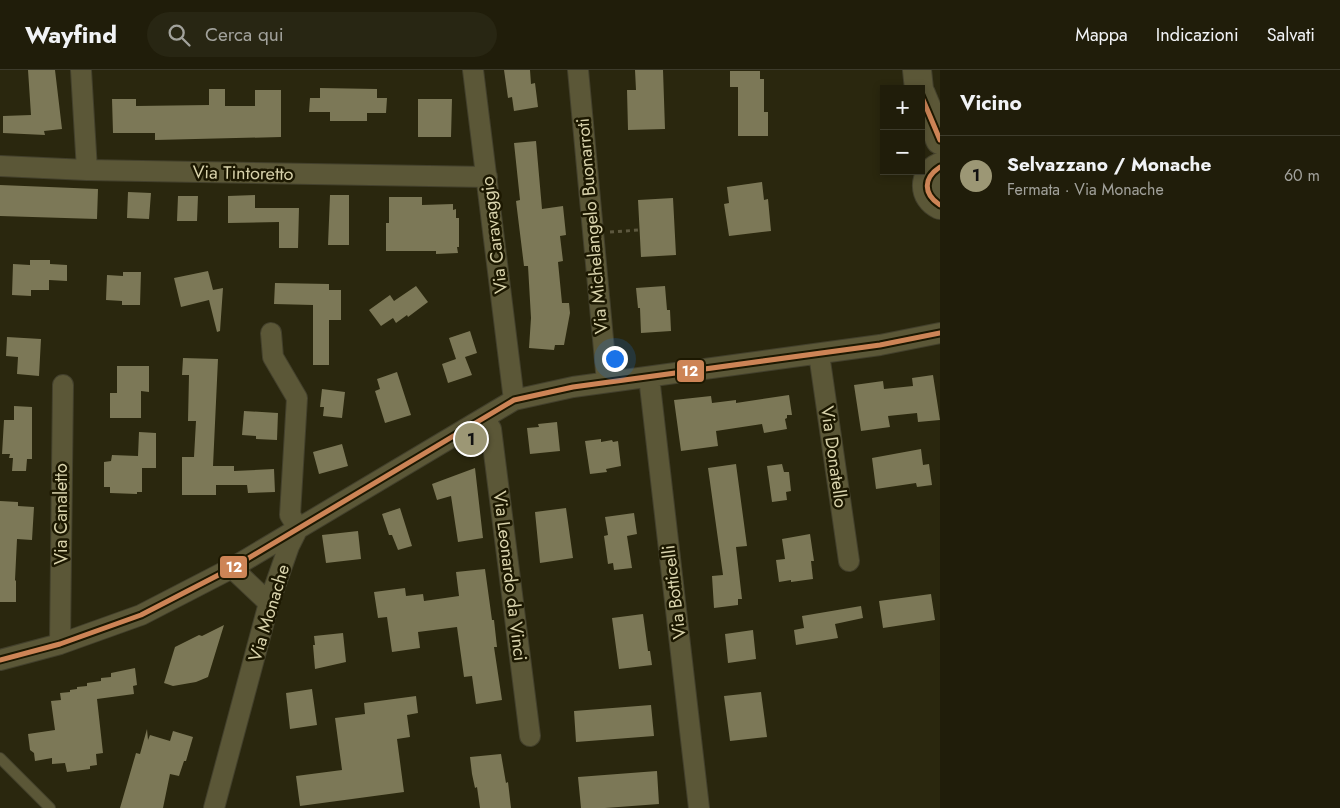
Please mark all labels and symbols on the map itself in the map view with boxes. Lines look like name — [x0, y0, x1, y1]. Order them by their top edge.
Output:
street label: Via Michelangelo Buonarroti — [570, 117, 614, 335]
street label: Via Tintoretto — [192, 159, 294, 187]
street label: Via Caravaggio — [474, 175, 514, 295]
your location — [602, 346, 628, 372]
line badge: 12 — [676, 359, 705, 383]
text: 12 — [682, 361, 698, 381]
street label: Via Donatello — [814, 404, 854, 510]
pin: 1 — [455, 420, 487, 458]
street label: Via Canaletto — [48, 463, 74, 565]
street label: Via Leonardo da Vinci — [487, 489, 533, 663]
street label: Via Botticelli — [655, 543, 693, 641]
line badge: 12 — [219, 555, 248, 579]
text: 12 — [226, 557, 242, 577]
street label: Via Monache — [242, 561, 296, 665]

